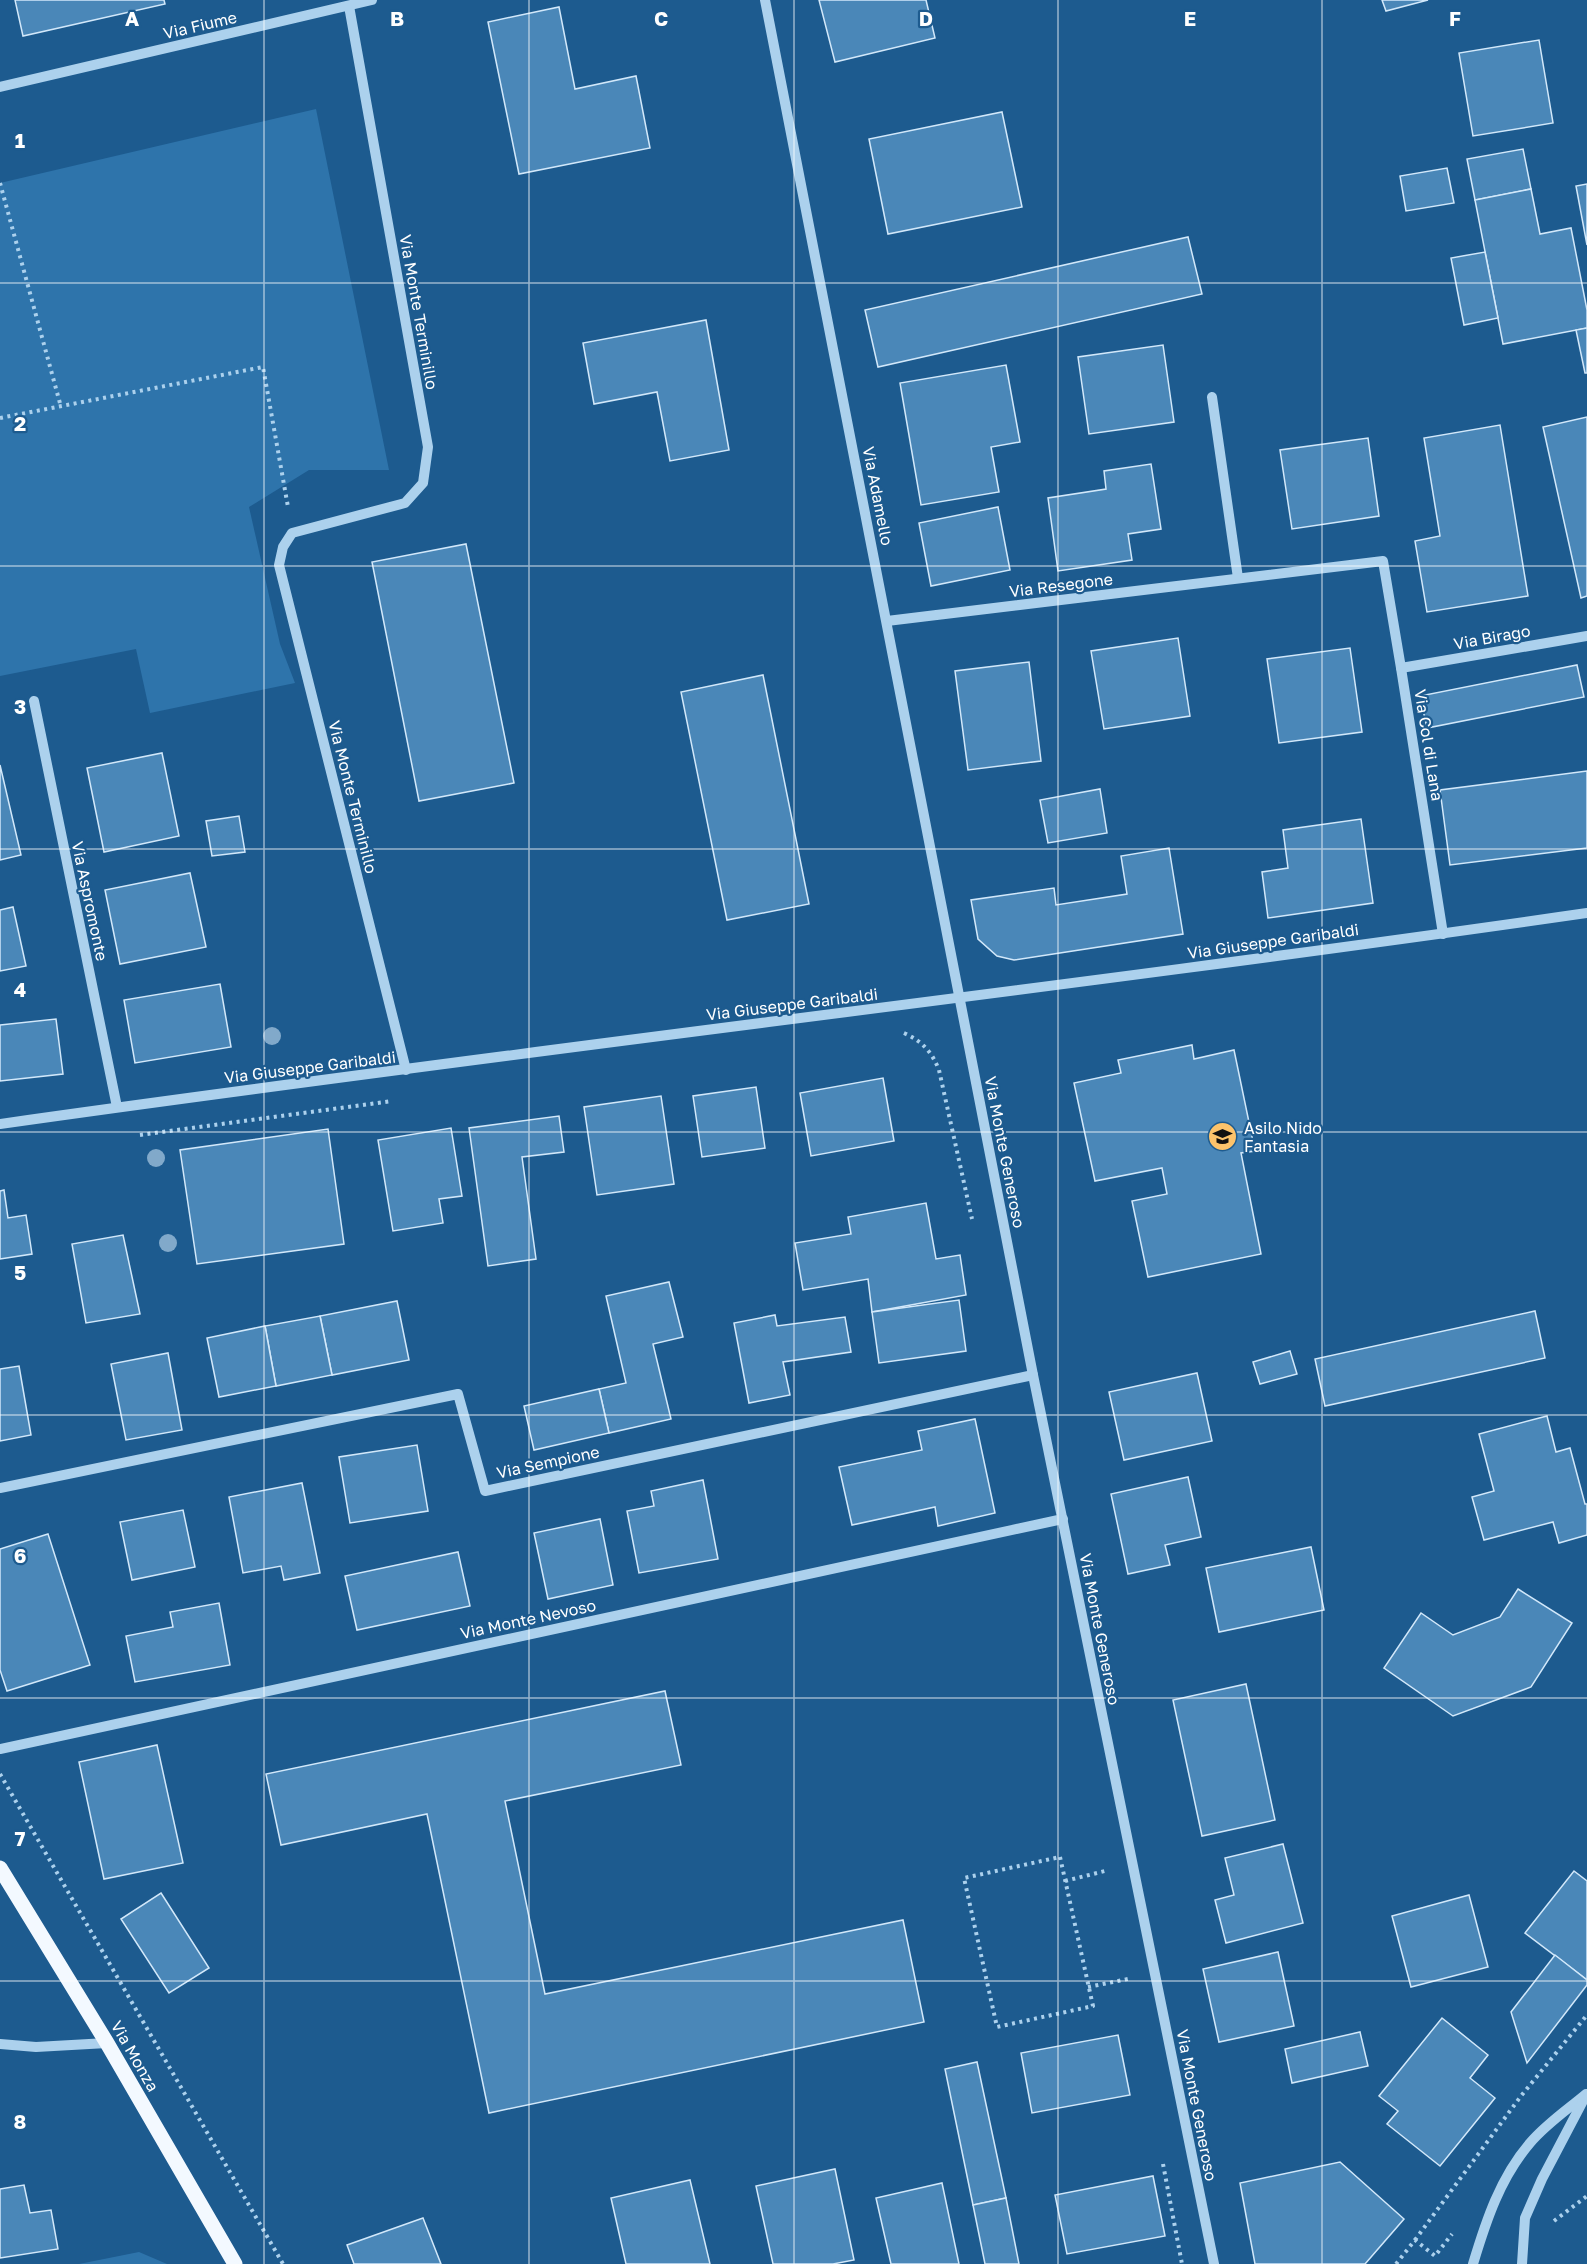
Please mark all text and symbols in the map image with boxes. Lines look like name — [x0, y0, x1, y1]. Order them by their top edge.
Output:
text: A — [125, 6, 139, 30]
text: B — [390, 6, 404, 30]
text: C — [654, 6, 668, 30]
text: D — [919, 6, 933, 30]
text: E — [1184, 6, 1196, 30]
text: F — [1449, 6, 1461, 30]
street label: Via Fiume — [161, 7, 239, 43]
text: 1 — [15, 128, 25, 152]
street label: Via Monte Terminillo — [396, 233, 442, 391]
text: 2 — [14, 411, 26, 435]
street label: Via Adamello — [859, 445, 897, 547]
street label: Via Resegone — [1008, 569, 1114, 601]
street label: Via Birago — [1452, 620, 1532, 654]
street label: Via Col di Lana — [1410, 688, 1448, 802]
text: 3 — [14, 694, 26, 718]
street label: Via Monte Terminillo — [324, 718, 382, 876]
street label: Via Aspromonte — [68, 839, 112, 963]
street label: Via Giuseppe Garibaldi — [1186, 919, 1360, 963]
text: 4 — [14, 977, 26, 1001]
street label: Via Giuseppe Garibaldi — [705, 984, 879, 1024]
street label: Via Giuseppe Garibaldi — [223, 1047, 397, 1087]
street label: Via Monte Generoso — [980, 1074, 1030, 1230]
place label: Asilo Nido Fantasia — [1244, 1118, 1322, 1156]
school or university icon: Asilo Nido Fantasia — [1207, 1121, 1239, 1153]
text: 5 — [14, 1260, 26, 1284]
street label: Via Sempione — [495, 1441, 601, 1483]
text: 6 — [14, 1543, 26, 1567]
street label: Via Monte Generoso — [1075, 1551, 1125, 1707]
street label: Via Monte Nevoso — [458, 1595, 598, 1643]
text: 7 — [15, 1826, 26, 1850]
street label: Via Monza — [107, 2017, 163, 2095]
street label: Via Monte Generoso — [1172, 2027, 1222, 2183]
text: 8 — [14, 2109, 26, 2133]

